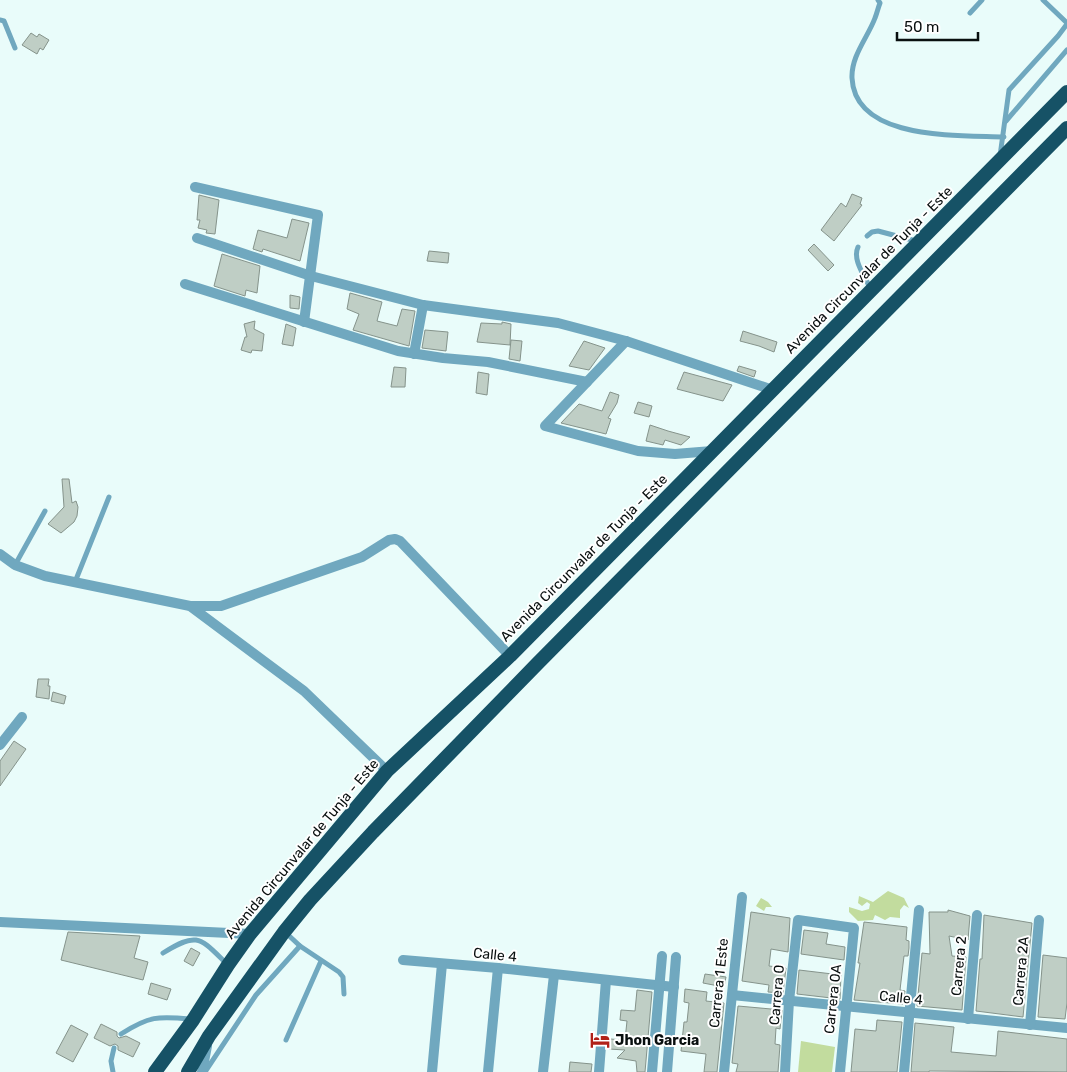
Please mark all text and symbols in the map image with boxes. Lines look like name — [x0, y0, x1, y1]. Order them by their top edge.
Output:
scale bar — [897, 10, 978, 42]
text: 50 m — [904, 18, 939, 36]
street label: Avenida Circunvalar de Tunja - Este — [782, 183, 956, 357]
street label: Avenida Circunvalar de Tunja - Este — [497, 471, 671, 645]
street label: Avenida Circunvalar de Tunja - Este — [222, 755, 382, 942]
street label: Carrera 2 — [948, 935, 970, 997]
street label: Carrera 2A — [1010, 935, 1033, 1006]
street label: Carrera 1 Este — [706, 937, 732, 1029]
street label: Calle 4 — [472, 944, 518, 966]
street label: Carrera 0A — [821, 963, 845, 1035]
street label: Carrera 0 — [766, 964, 788, 1026]
street label: Calle 4 — [878, 987, 924, 1009]
hotel icon: Jhon Garcia — [589, 1029, 611, 1051]
place label: Jhon Garcia — [615, 1032, 699, 1049]

